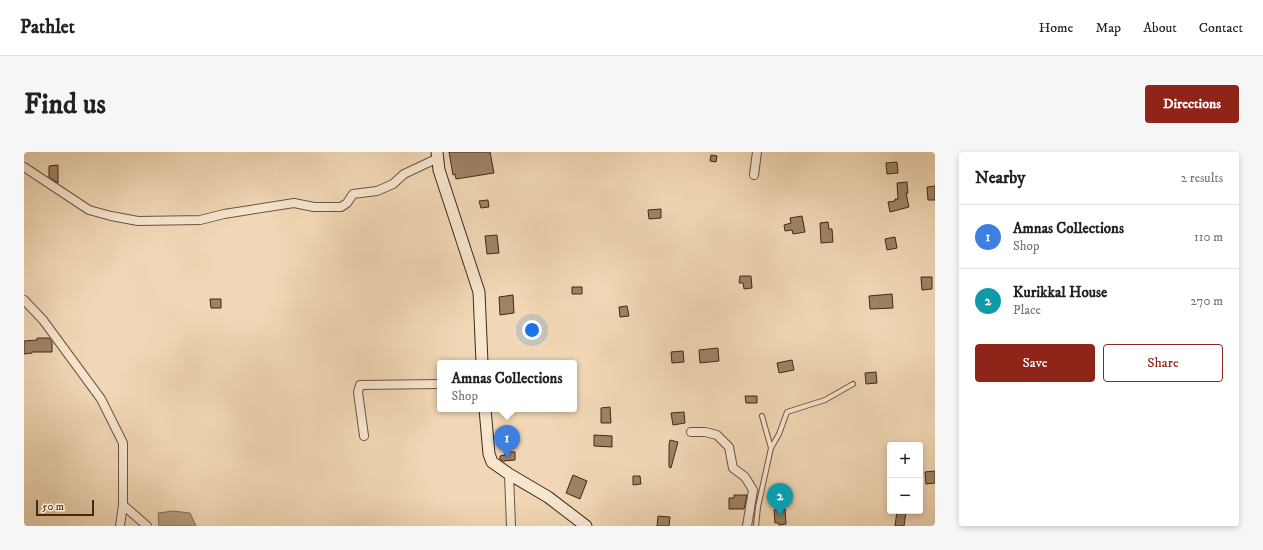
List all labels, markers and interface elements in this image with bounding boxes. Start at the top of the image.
text: Pathlet [20,16,75,39]
text: Home [1039,19,1073,37]
text: Map [1095,19,1121,37]
text: About [1143,19,1177,37]
text: Contact [1199,19,1243,37]
button: Directions [1145,85,1239,123]
text: Find us [24,87,106,122]
text: Nearby [975,167,1025,189]
text: 2 results [1181,170,1223,186]
text: Amnas Collections [1013,219,1124,238]
text: 1 [986,229,990,245]
text: 110 m [1194,229,1223,245]
text: Shop [1013,238,1039,254]
text: Kurikkal House [1013,283,1107,302]
text: 2 [985,293,991,309]
text: 270 m [1191,293,1223,309]
text: Place [1013,302,1041,318]
your location [522,320,542,340]
button: Save [975,344,1095,382]
button: Share [1103,344,1223,382]
popup [437,360,577,412]
text: Amnas Collections [452,369,562,388]
text: Shop [452,388,478,404]
pin: 1 [494,425,520,458]
map controls [887,442,923,514]
button: + [887,442,923,478]
button: − [887,478,923,514]
pin: 2 [767,483,793,516]
scale bar [36,498,94,517]
text: 50 m [42,500,64,514]

